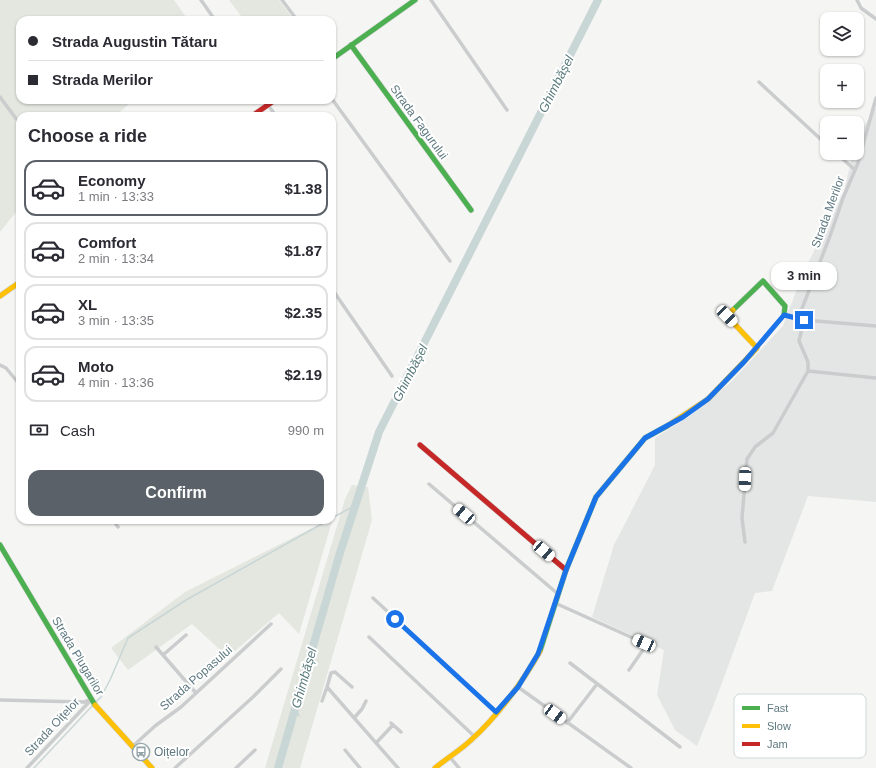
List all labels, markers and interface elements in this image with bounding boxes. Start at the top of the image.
map controls [820,12,864,160]
button: layers [820,12,864,56]
text: Strada Augustin Tătaru [52,33,217,50]
water label: Ghimbășel [535,52,577,115]
button: + [820,64,864,108]
text: Strada Merilor [52,71,153,88]
street label: Strada Fagurului [387,82,451,162]
button: − [820,116,864,160]
text: Choose a ride [28,126,147,146]
icon: car [30,170,66,206]
text: Economy [78,172,146,189]
street label: Strada Merilor [809,174,847,250]
text: $1.38 [284,180,322,197]
text: 1 min · 13:33 [78,189,154,204]
icon: car [30,232,66,268]
text: Comfort [78,234,136,251]
text: $1.87 [284,242,322,259]
text: 2 min · 13:34 [78,251,154,266]
callout: 3 min [771,262,837,290]
text: 3 min [787,268,821,283]
icon: car [30,294,66,330]
text: XL [78,296,97,313]
car [714,303,740,329]
text: $2.35 [284,304,322,321]
route end [795,311,813,329]
text: 3 min · 13:35 [78,313,154,328]
water label: Ghimbășel [389,341,431,404]
icon: car [30,356,66,392]
text: Moto [78,358,114,375]
text: $2.19 [284,366,322,383]
text: 4 min · 13:36 [78,375,154,390]
icon: cash [28,419,50,441]
text: Cash [60,422,95,439]
text: 990 m [288,423,324,438]
car [739,467,751,491]
button: Confirm [28,470,324,516]
car [451,502,477,526]
car [531,539,557,563]
route start [386,610,404,628]
street label: Strada Plugarilor [49,614,107,698]
car [631,633,657,653]
street label: Strada Popasului [157,643,235,713]
water label: Ghimbășel [288,645,320,710]
legend [734,694,866,758]
street label: Strada Oițelor [22,695,82,759]
car [542,702,568,726]
text: Fast [767,702,788,714]
text: Slow [767,720,791,732]
text: Jam [767,738,788,750]
bus stop icon: Oițelor [131,742,151,762]
place label: Oițelor [154,745,189,759]

